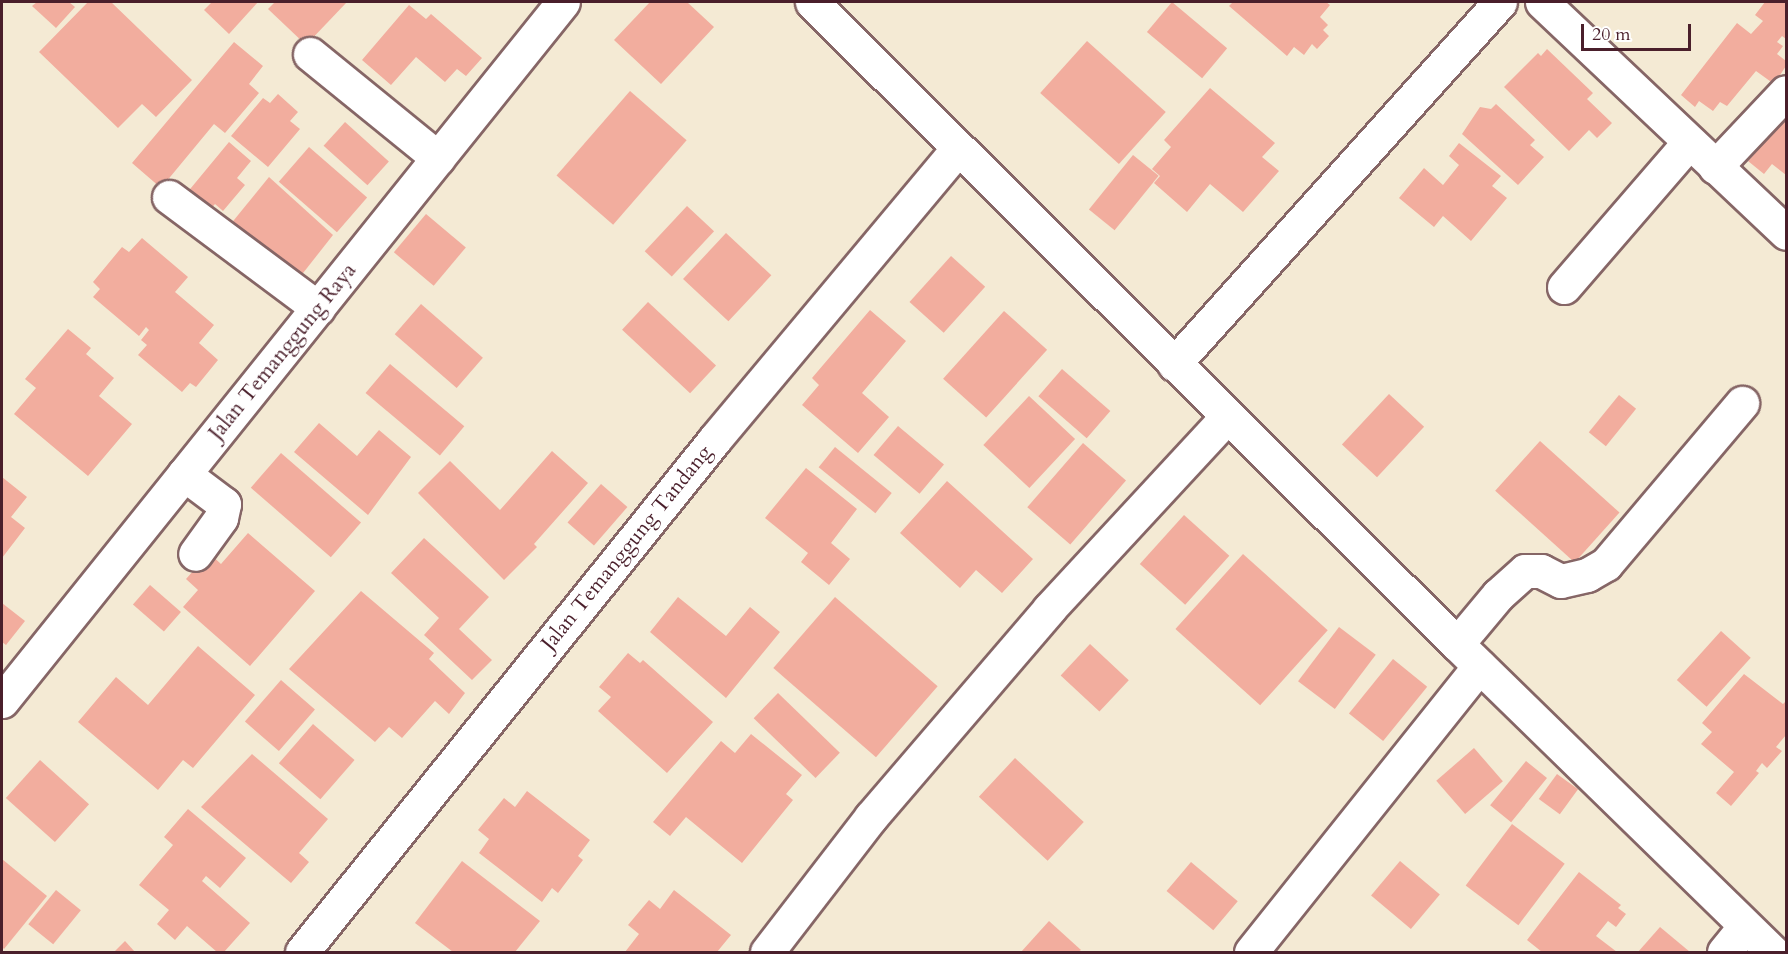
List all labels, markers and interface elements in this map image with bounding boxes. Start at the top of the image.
scale bar [1584,12,1694,50]
text: 20 m [1592,22,1631,47]
street label: Jalan Temanggung Raya [204,259,362,445]
street label: Jalan Temanggung Tandang [536,440,718,656]

